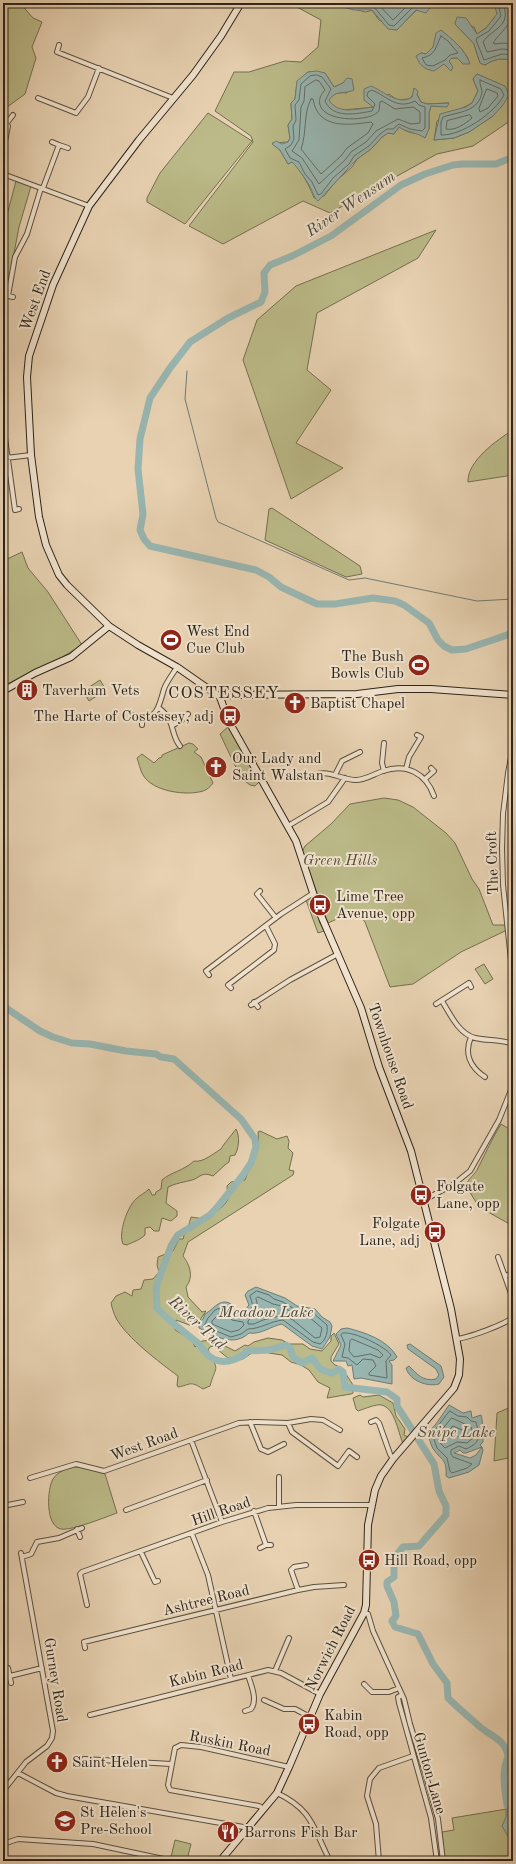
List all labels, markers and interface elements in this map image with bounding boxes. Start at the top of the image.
water label: River Wensum [303,169,399,241]
street label: West End [18,268,54,333]
place label: West End Cue Club [186,625,250,657]
sports icon: West End Cue Club [158,627,184,653]
place label: The Bush Bowls Club [330,650,404,682]
sports icon: The Bush Bowls Club [406,652,432,678]
building icon: Taverham Vets [14,677,40,703]
place label: Taverham Vets [42,684,140,699]
district label: COSTESSEY [168,685,280,702]
church icon: Baptist Chapel [282,690,308,716]
place label: Baptist Chapel [310,697,405,712]
bus stop icon: The Harte of Costessey, adj [217,703,243,729]
place label: The Harte of Costessey, adj [33,710,214,725]
place label: Our Lady and Saint Walstan [232,752,324,784]
church icon: Our Lady and Saint Walstan [203,754,229,780]
street label: The Croft [485,831,502,895]
park label: Green Hills [303,854,377,869]
place label: Lime Tree Avenue, opp [336,890,415,922]
bus stop icon: Lime Tree Avenue, opp [307,892,333,918]
street label: Townhouse Road [364,1001,415,1112]
place label: Folgate Lane, opp [436,1180,500,1212]
bus stop icon: Folgate Lane, opp [408,1182,434,1208]
place label: Folgate Lane, adj [359,1217,420,1249]
bus stop icon: Folgate Lane, adj [422,1219,448,1245]
water label: River Tud [164,1293,228,1354]
water label: Meadow Lake [217,1305,314,1321]
water label: Snipe Lake [417,1425,495,1441]
street label: West Road [109,1426,181,1465]
street label: Hill Road [190,1495,253,1530]
bus stop icon: Hill Road, opp [356,1547,382,1573]
place label: Hill Road, opp [384,1554,477,1569]
street label: Ashtree Road [161,1583,251,1619]
street label: Norwich Road [304,1604,359,1694]
street label: Gurney Road [40,1637,69,1724]
street label: Kabin Road [168,1658,245,1691]
place label: Kabin Road, opp [324,1709,389,1741]
bus stop icon: Kabin Road, opp [296,1711,322,1737]
street label: Ruskin Road [188,1729,272,1760]
street label: Gunton Lane [410,1731,447,1816]
church icon: Saint Helen [44,1749,70,1775]
place label: Saint Helen [72,1756,148,1771]
place label: St Helen's Pre-School [80,1806,152,1838]
school or university icon: St Helen's Pre-School [52,1808,78,1834]
restaurant icon: Barrons Fish Bar [215,1819,241,1845]
place label: Barrons Fish Bar [244,1826,357,1841]

